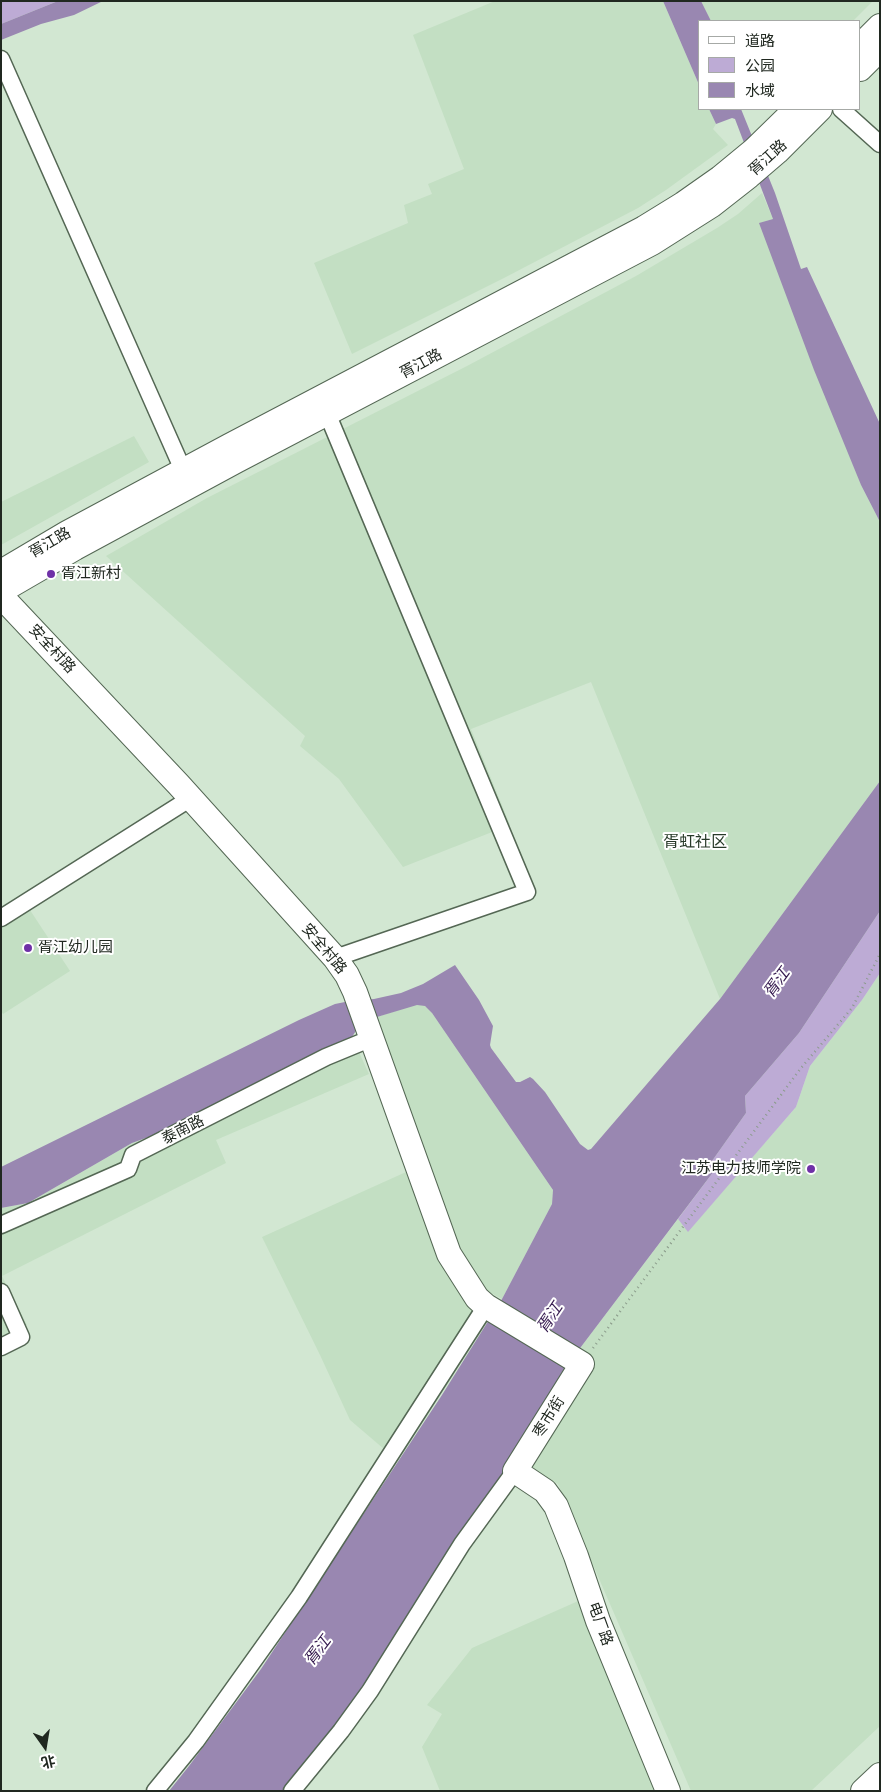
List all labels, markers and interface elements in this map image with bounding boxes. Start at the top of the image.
legend [698,20,861,110]
text: 道路 [745,32,775,50]
text: 公园 [745,57,775,75]
text: 水域 [745,82,775,100]
street label: 胥江路 [745,136,791,180]
street label: 胥江路 [397,345,445,383]
street label: 胥江路 [26,524,74,562]
place label: 胥江新村 [61,565,121,583]
marker: 胥江新村 [45,568,57,580]
street label: 安全村路 [25,621,79,677]
district label: 胥虹社区 [663,832,727,852]
street label: 安全村路 [298,920,350,978]
place label: 胥江幼儿园 [38,939,113,957]
marker: 胥江幼儿园 [22,942,34,954]
water label: 胥江 [760,964,794,1002]
street label: 泰南路 [159,1112,207,1148]
place label: 江苏电力技师学院 [681,1160,801,1178]
marker: 江苏电力技师学院 [805,1163,817,1175]
water label: 胥江 [533,1299,567,1337]
street label: 枣市街 [529,1393,569,1441]
street label: 电厂路 [584,1600,616,1648]
water label: 胥江 [301,1632,335,1670]
north arrow [20,1722,70,1772]
text: 北 [40,1752,57,1771]

